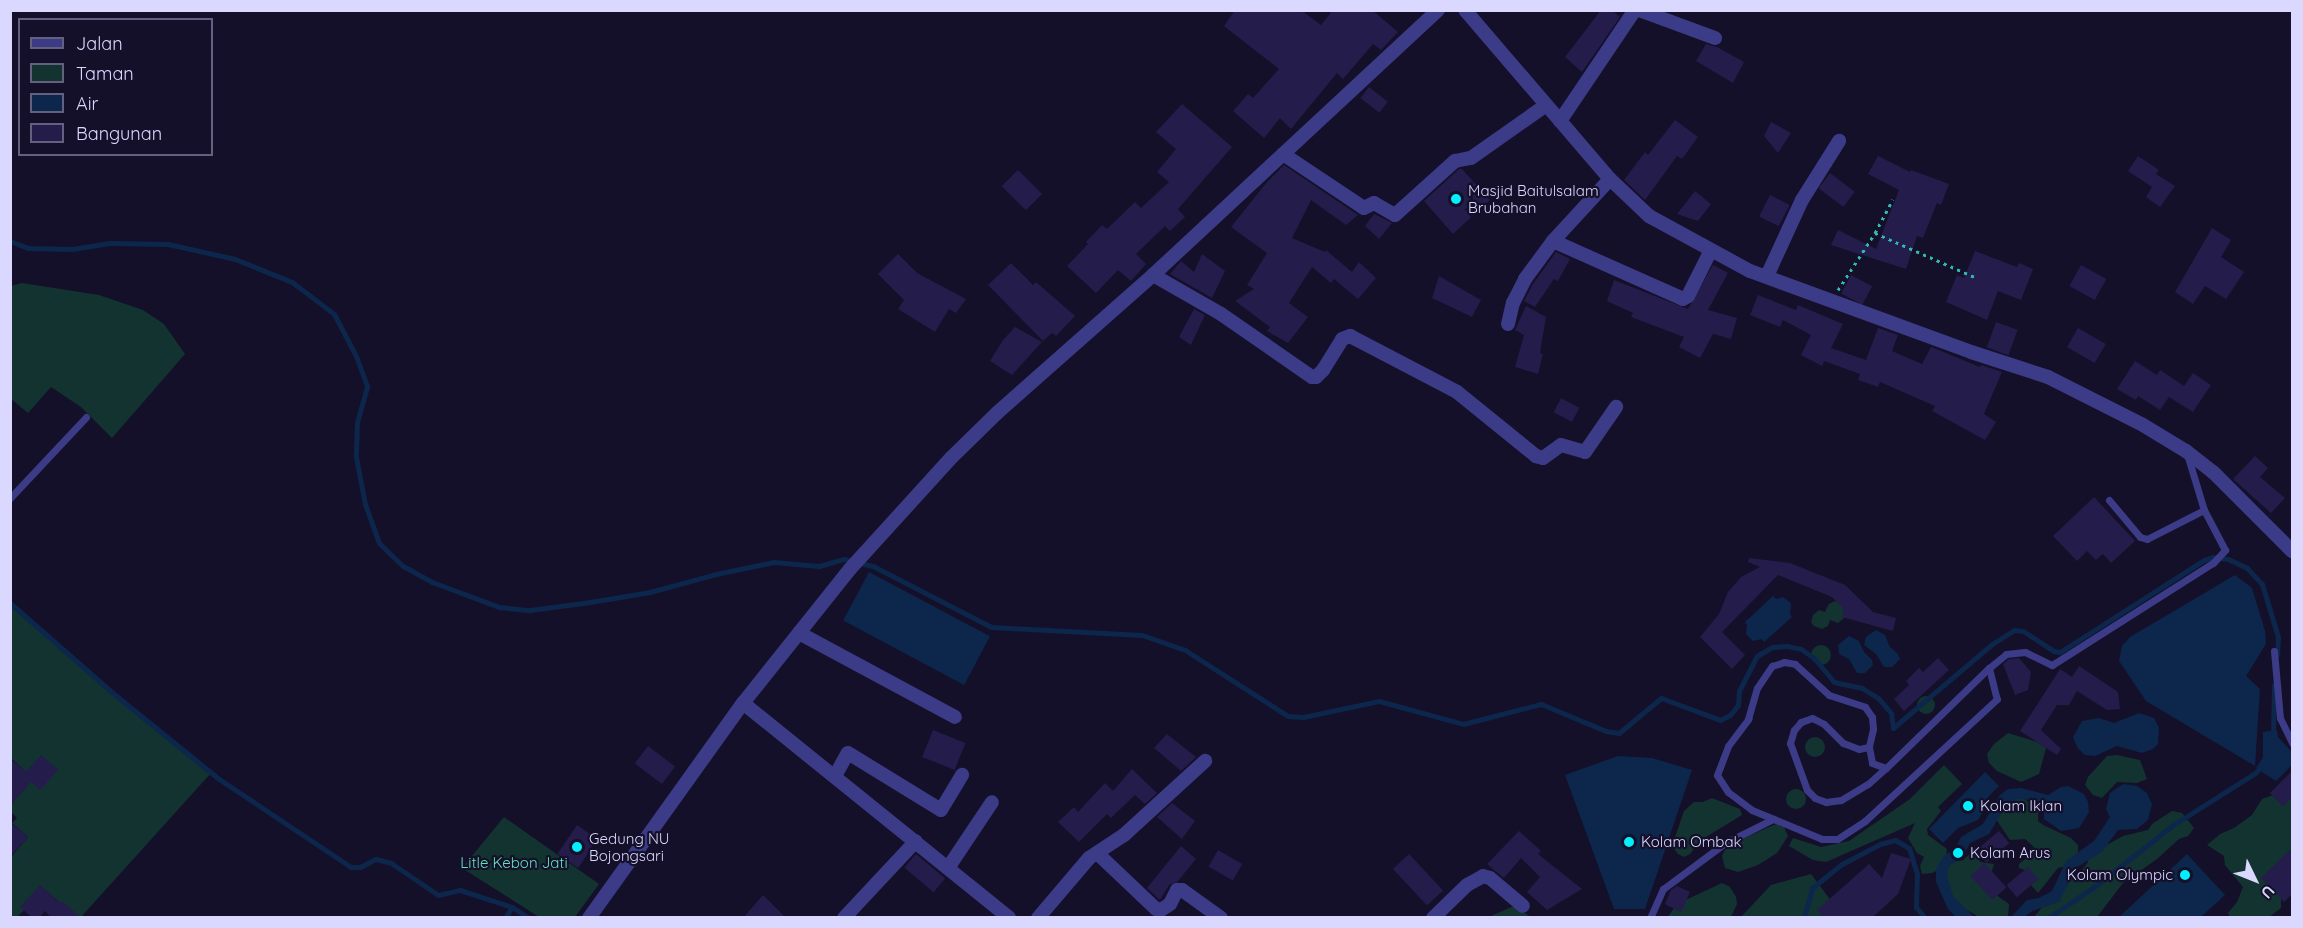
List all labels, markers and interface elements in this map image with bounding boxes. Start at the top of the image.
legend [18,18,213,156]
text: Jalan [76,32,123,55]
text: Taman [76,62,134,85]
text: Air [76,92,98,115]
text: Bangunan [76,122,162,145]
place label: Masjid Baitulsalam Brubahan [1468,181,1599,216]
marker: Masjid Baitulsalam Brubahan [1449,192,1463,206]
place label: Kolam Iklan [1980,797,2062,815]
marker: Kolam Iklan [1961,799,1975,813]
place label: Gedung NU Bojongsari [589,829,670,864]
place label: Kolam Ombak [1641,833,1742,851]
marker: Kolam Ombak [1622,835,1636,849]
marker: Gedung NU Bojongsari [570,840,584,854]
place label: Kolam Arus [1970,844,2050,862]
marker: Kolam Arus [1951,846,1965,860]
north arrow [2225,850,2285,910]
park label: Litle Kebon Jati [460,854,568,872]
place label: Kolam Olympic [2067,866,2173,884]
marker: Kolam Olympic [2178,868,2192,882]
text: U [2257,881,2279,903]

